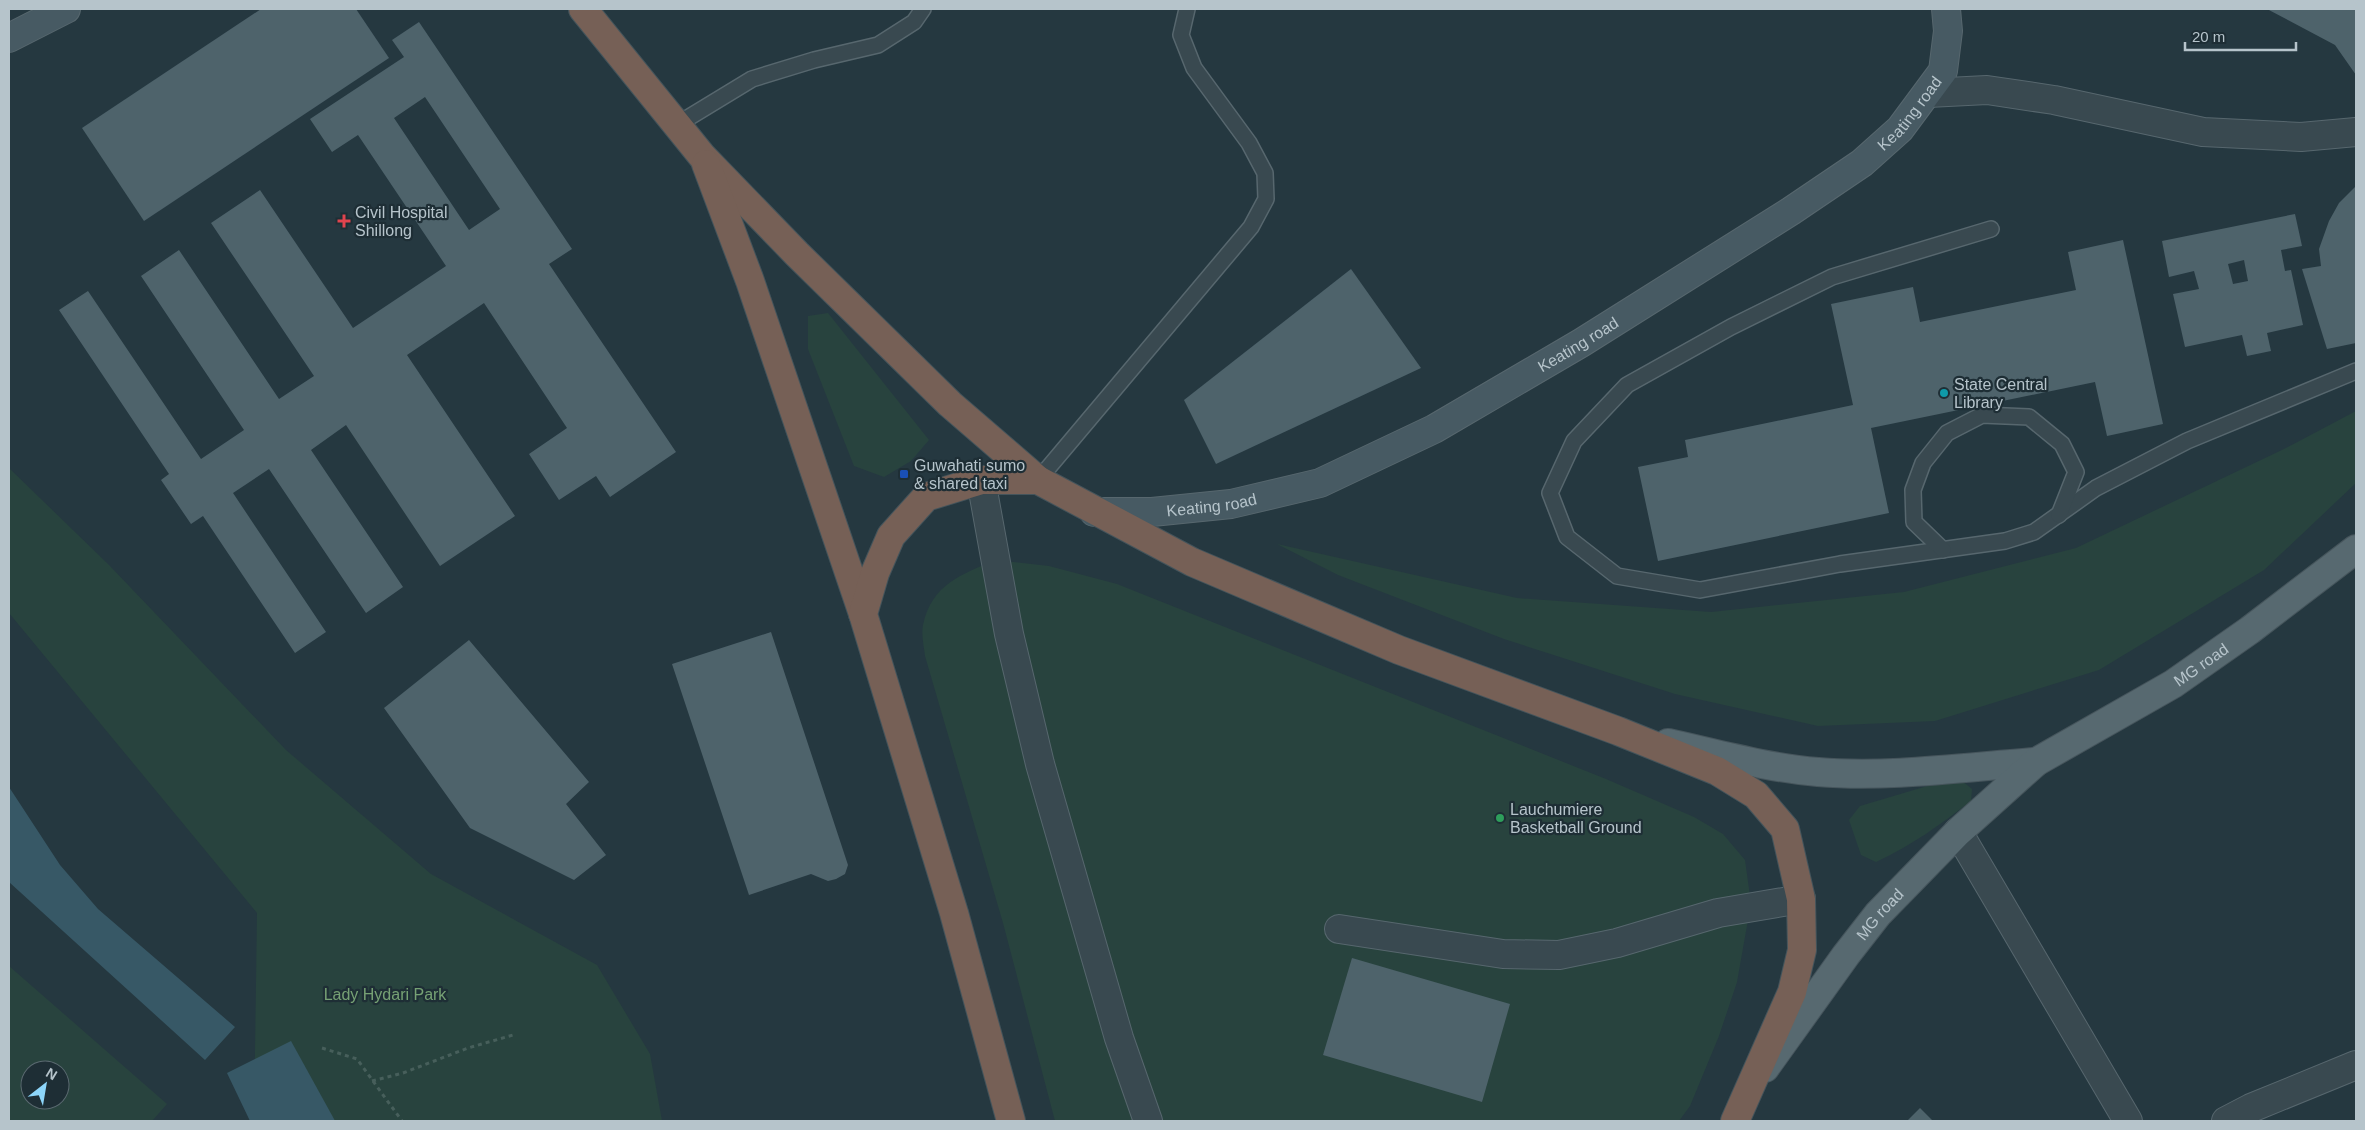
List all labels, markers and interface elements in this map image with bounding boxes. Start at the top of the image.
scale bar [2185,20,2296,52]
text: 20 m [2192,28,2225,45]
street label: Keating road [1874,73,1945,154]
place label: Civil Hospital Shillong [355,204,447,239]
marker: Civil Hospital Shillong [337,214,351,228]
street label: Keating road [1535,314,1621,375]
place label: State Central Library [1954,376,2047,411]
marker: State Central Library [1938,387,1950,399]
place label: Guwahati sumo & shared taxi [914,457,1025,492]
marker: Guwahati sumo & shared taxi [898,468,910,480]
street label: Keating road [1166,490,1258,519]
street label: MG road [2171,640,2231,690]
place label: Lauchumiere Basketball Ground [1510,801,1642,836]
marker: Lauchumiere Basketball Ground [1494,812,1506,824]
street label: MG road [1853,885,1907,943]
park label: Lady Hydari Park [324,986,447,1003]
north arrow [20,1060,70,1110]
text: N [43,1064,60,1083]

